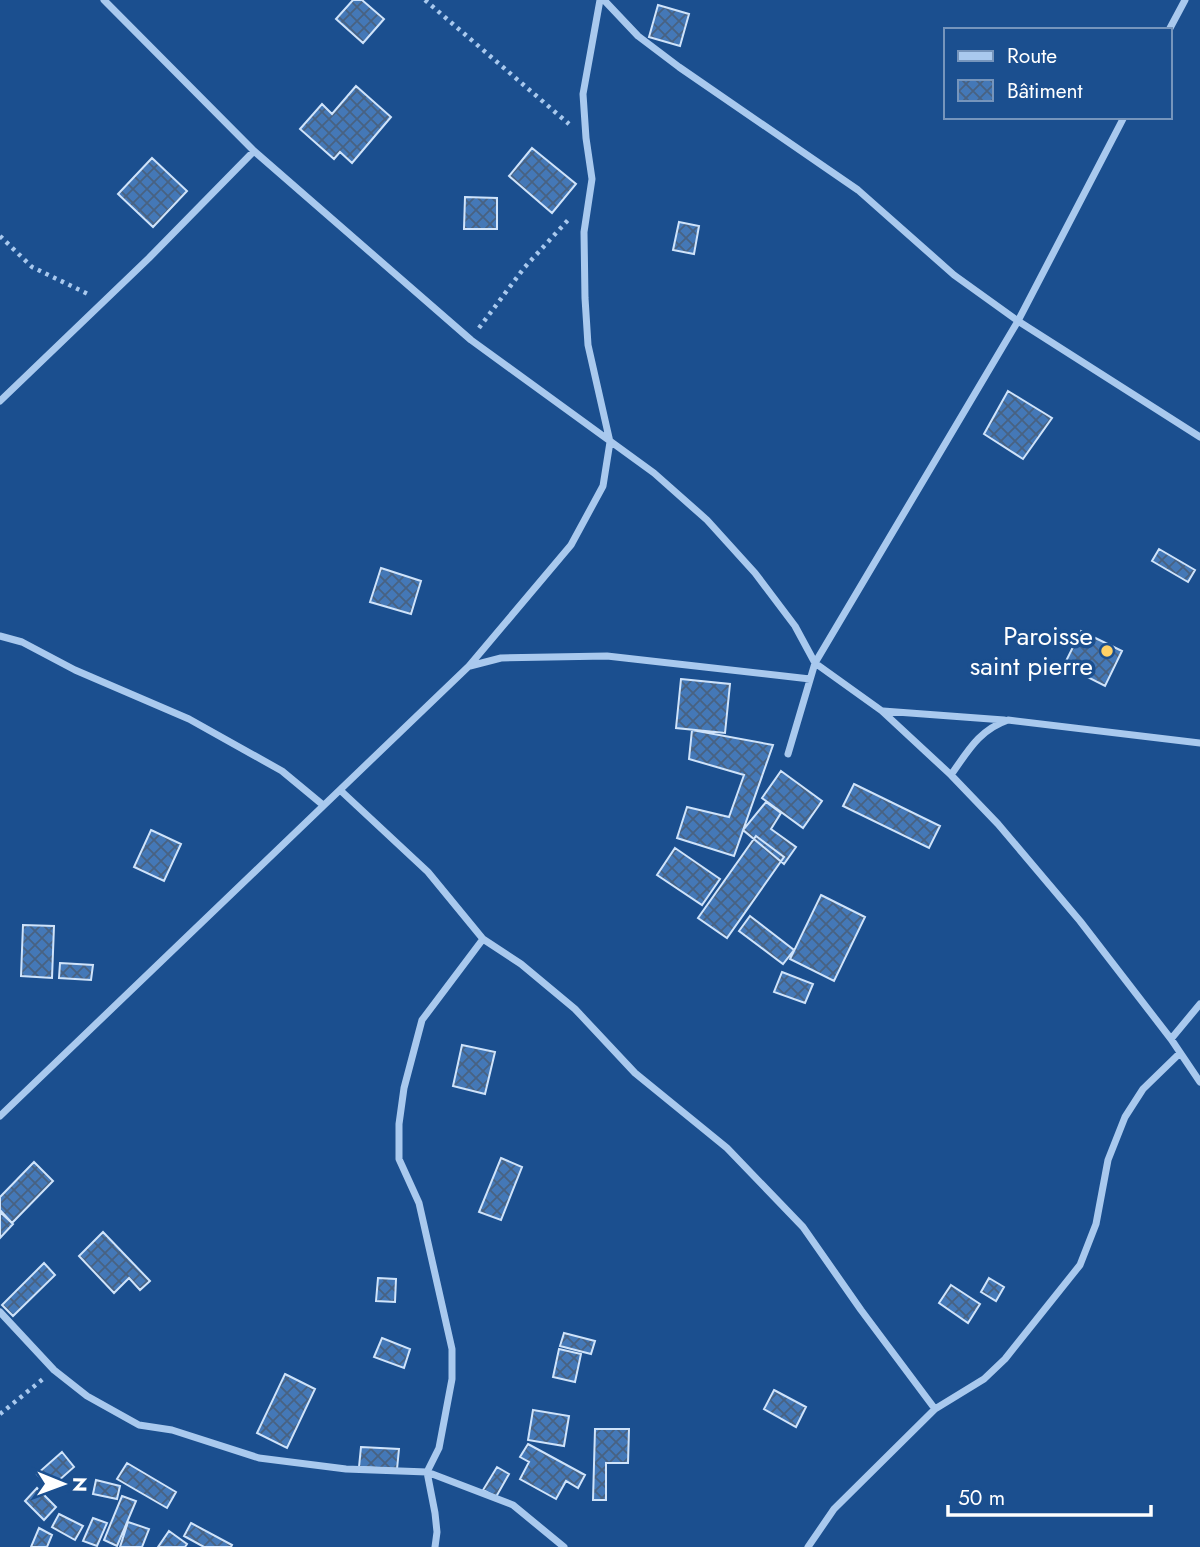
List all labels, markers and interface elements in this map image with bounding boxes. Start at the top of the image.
legend [944,28,1172,119]
text: Route [1007,41,1057,71]
text: Bâtiment [1007,76,1083,106]
place label: Paroisse saint pierre [970,617,1093,685]
marker: Paroisse saint pierre [1099,643,1115,659]
north arrow [28,1449,98,1519]
scale bar [948,1474,1151,1518]
text: N [66,1477,93,1492]
text: 50 m [958,1483,1005,1513]

